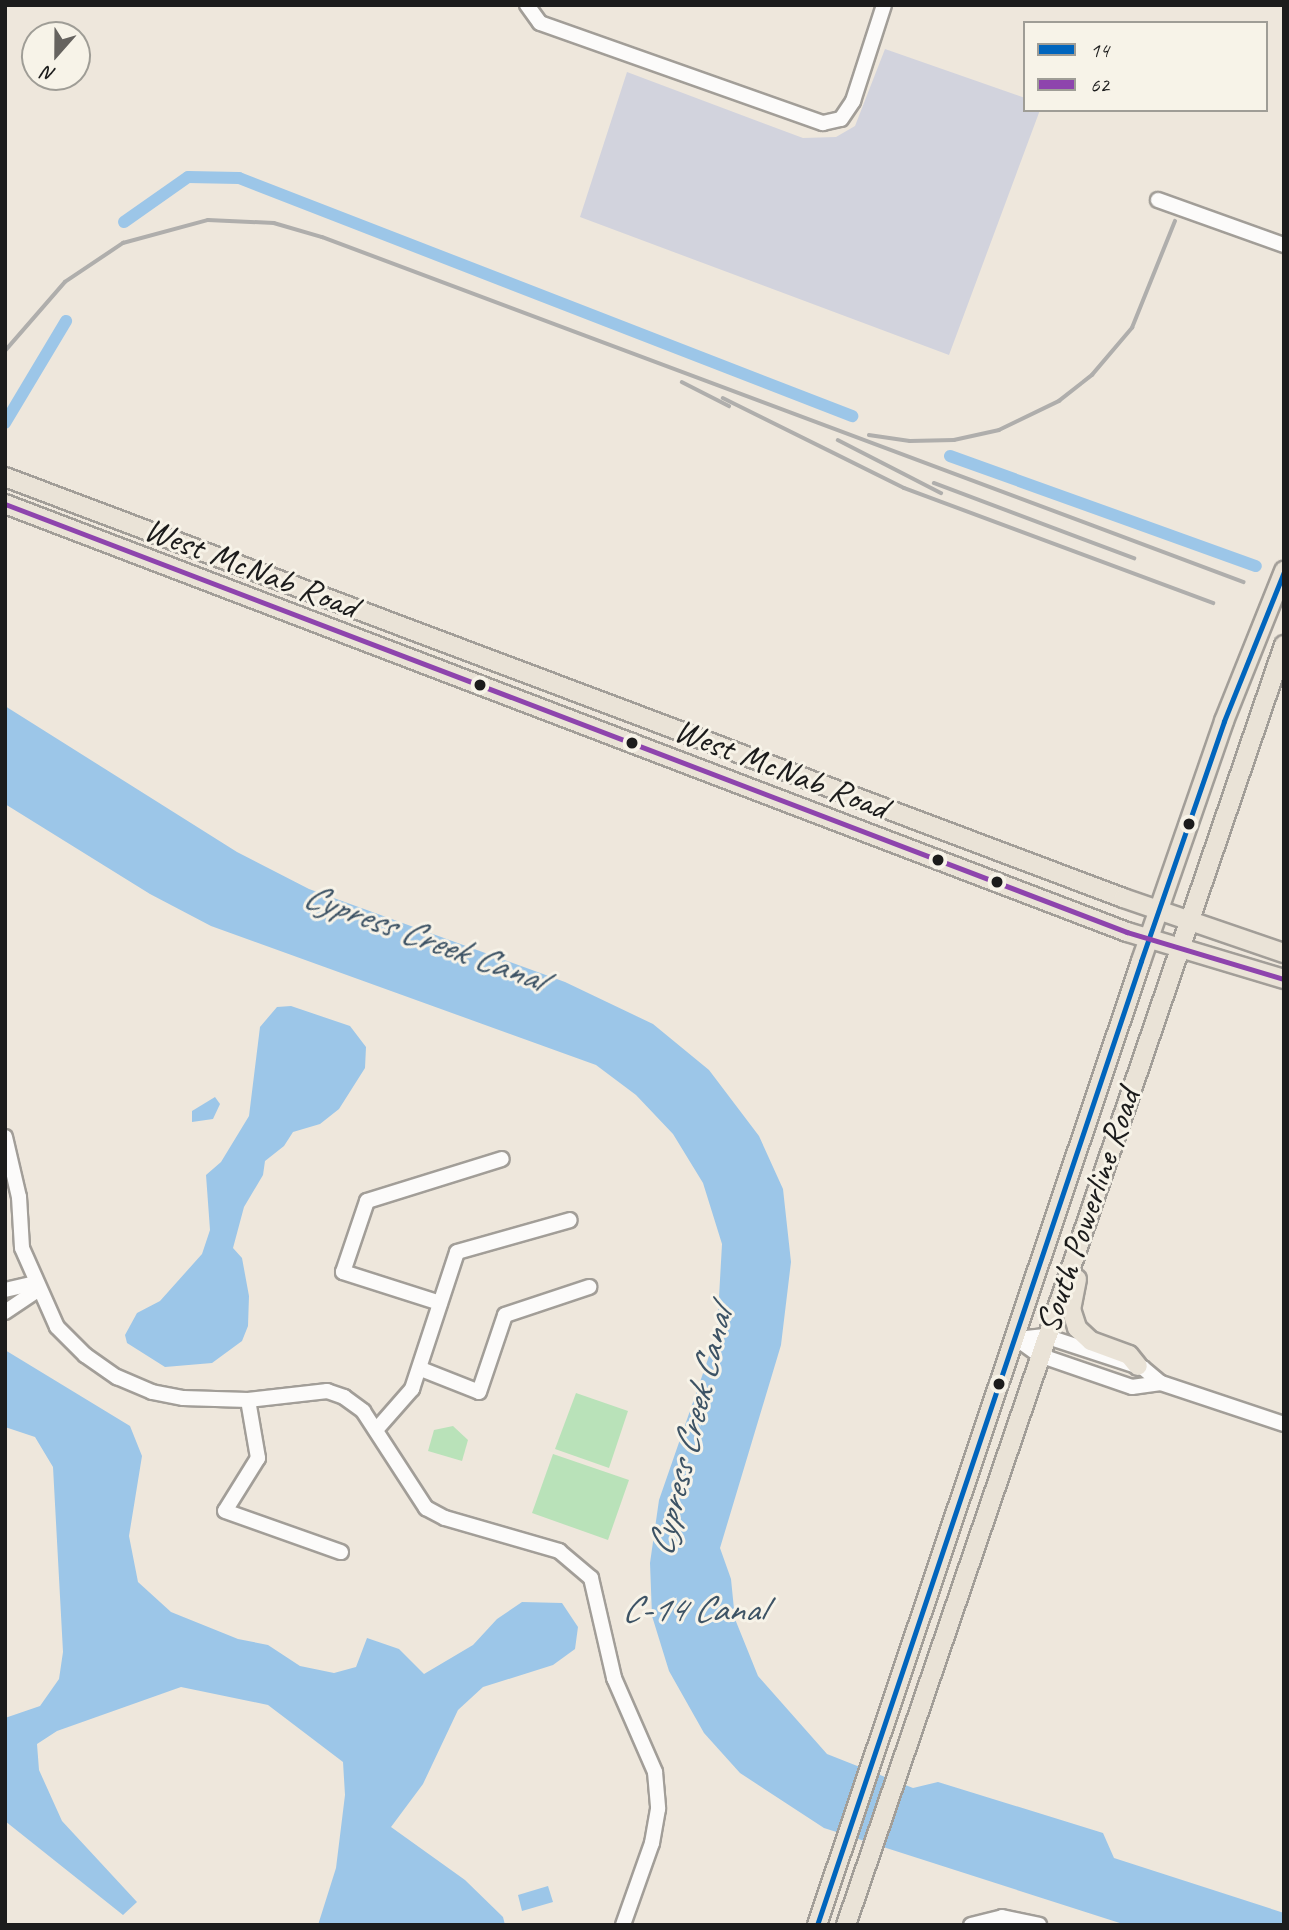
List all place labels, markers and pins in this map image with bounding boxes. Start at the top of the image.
unlabelled marker [473,678,487,692]
unlabelled marker [625,736,639,750]
unlabelled marker [1182,817,1196,831]
unlabelled marker [931,853,945,867]
unlabelled marker [990,875,1004,889]
unlabelled marker [992,1377,1006,1391]

